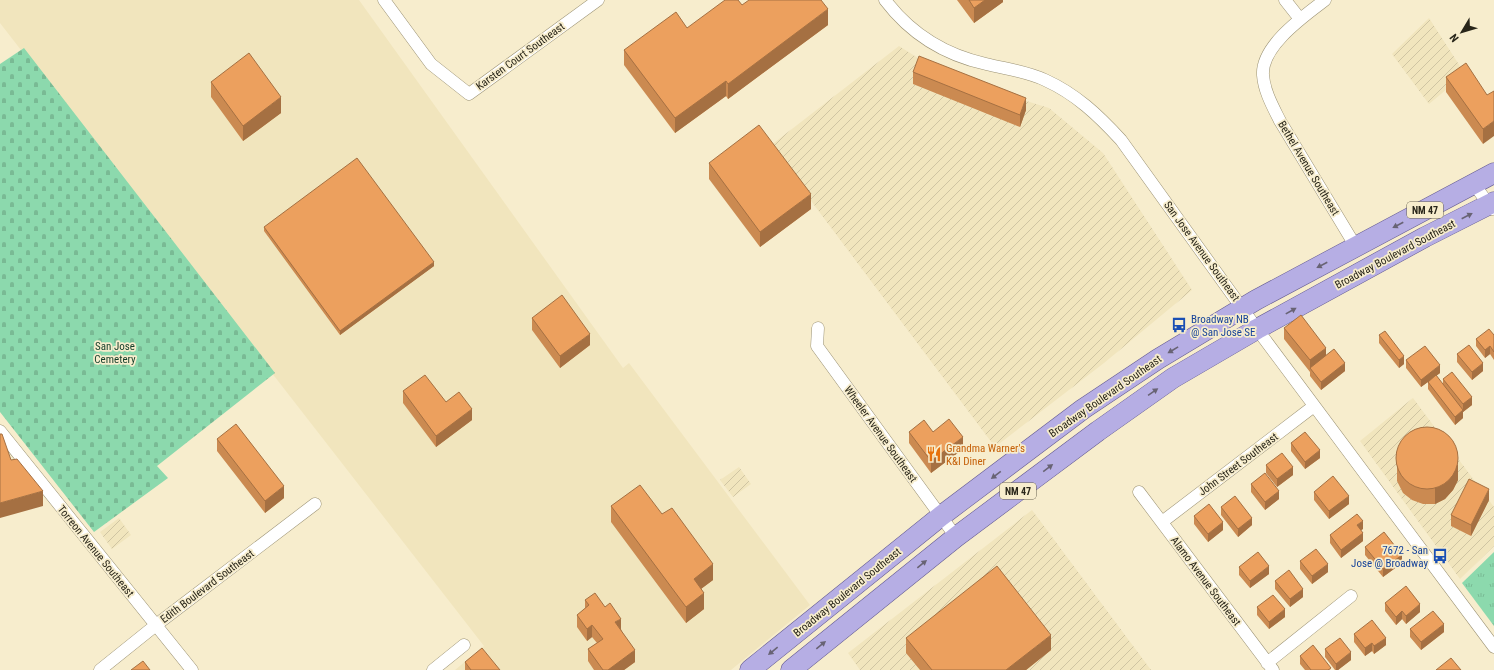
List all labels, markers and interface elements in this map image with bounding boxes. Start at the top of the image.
north arrow [1442,12,1482,52]
street label: Karsten Court Southeast [474,20,567,93]
text: N [1447,31,1462,45]
street label: Bethel Avenue Southeast [1275,119,1342,218]
street label: San Jose Avenue Southeast [1161,199,1242,304]
road number: NM 47 [1407,202,1443,218]
one-way arrow [1461,213,1472,219]
street label: Broadway Boulevard Southeast [1333,217,1458,292]
one-way arrow [1392,221,1404,228]
one-way arrow [1316,262,1328,268]
one-way arrow [1286,307,1297,314]
place label: Broadway NB @ San Jose SE [1191,313,1256,339]
bus stop icon: Broadway NB @ San Jose SE [1170,316,1188,334]
park label: San Jose Cemetery [94,340,136,366]
one-way arrow [1167,346,1179,353]
street label: Broadway Boulevard Southeast [1047,353,1164,440]
street label: Wheeler Avenue Southeast [841,384,920,485]
one-way arrow [1148,388,1159,396]
street label: John Street Southeast [1196,430,1281,499]
place label: Grandma Warner's K&I Diner [946,442,1025,468]
restaurant icon: Grandma Warner's K&I Diner [925,445,943,463]
one-way arrow [1043,464,1053,472]
one-way arrow [991,471,1001,479]
road number: NM 47 [1000,483,1036,499]
street label: Torreon Avenue Southeast [55,503,136,600]
street label: Alamo Avenue Southeast [1168,534,1243,629]
place label: 7672 - San Jose @ Broadway [1351,544,1428,570]
street label: Broadway Boulevard Southeast [791,545,904,640]
street label: Edith Boulevard Southeast [158,547,257,626]
bus stop icon: 7672 - San Jose @ Broadway [1431,547,1449,565]
one-way arrow [917,559,928,568]
one-way arrow [816,641,827,650]
one-way arrow [767,647,778,656]

